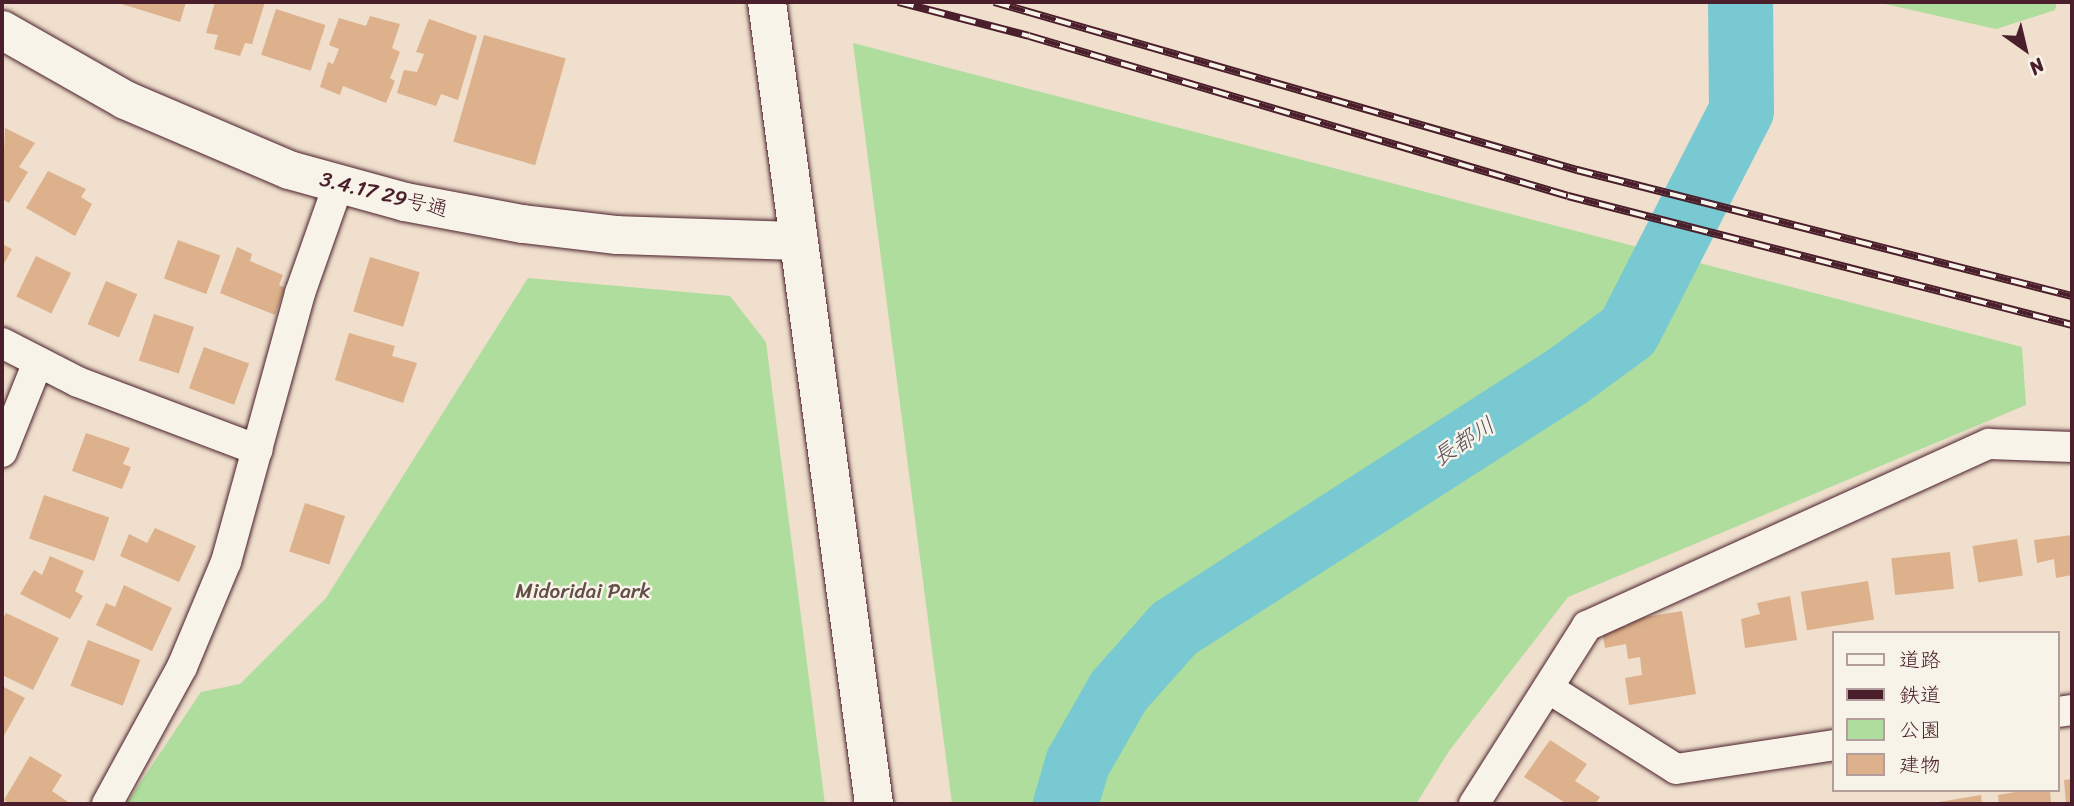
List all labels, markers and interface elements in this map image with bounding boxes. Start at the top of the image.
north arrow [1990,14,2060,84]
text: N [2022,49,2052,84]
street label: 3.4.17 29号通 [317,166,451,222]
water label: 長都川 [1428,412,1500,472]
park label: Midoridai Park [516,578,650,604]
legend [1832,631,2060,792]
text: 道路 [1899,641,1941,679]
text: 鉄道 [1899,676,1941,714]
text: 公園 [1899,711,1941,749]
text: 建物 [1899,746,1941,784]

